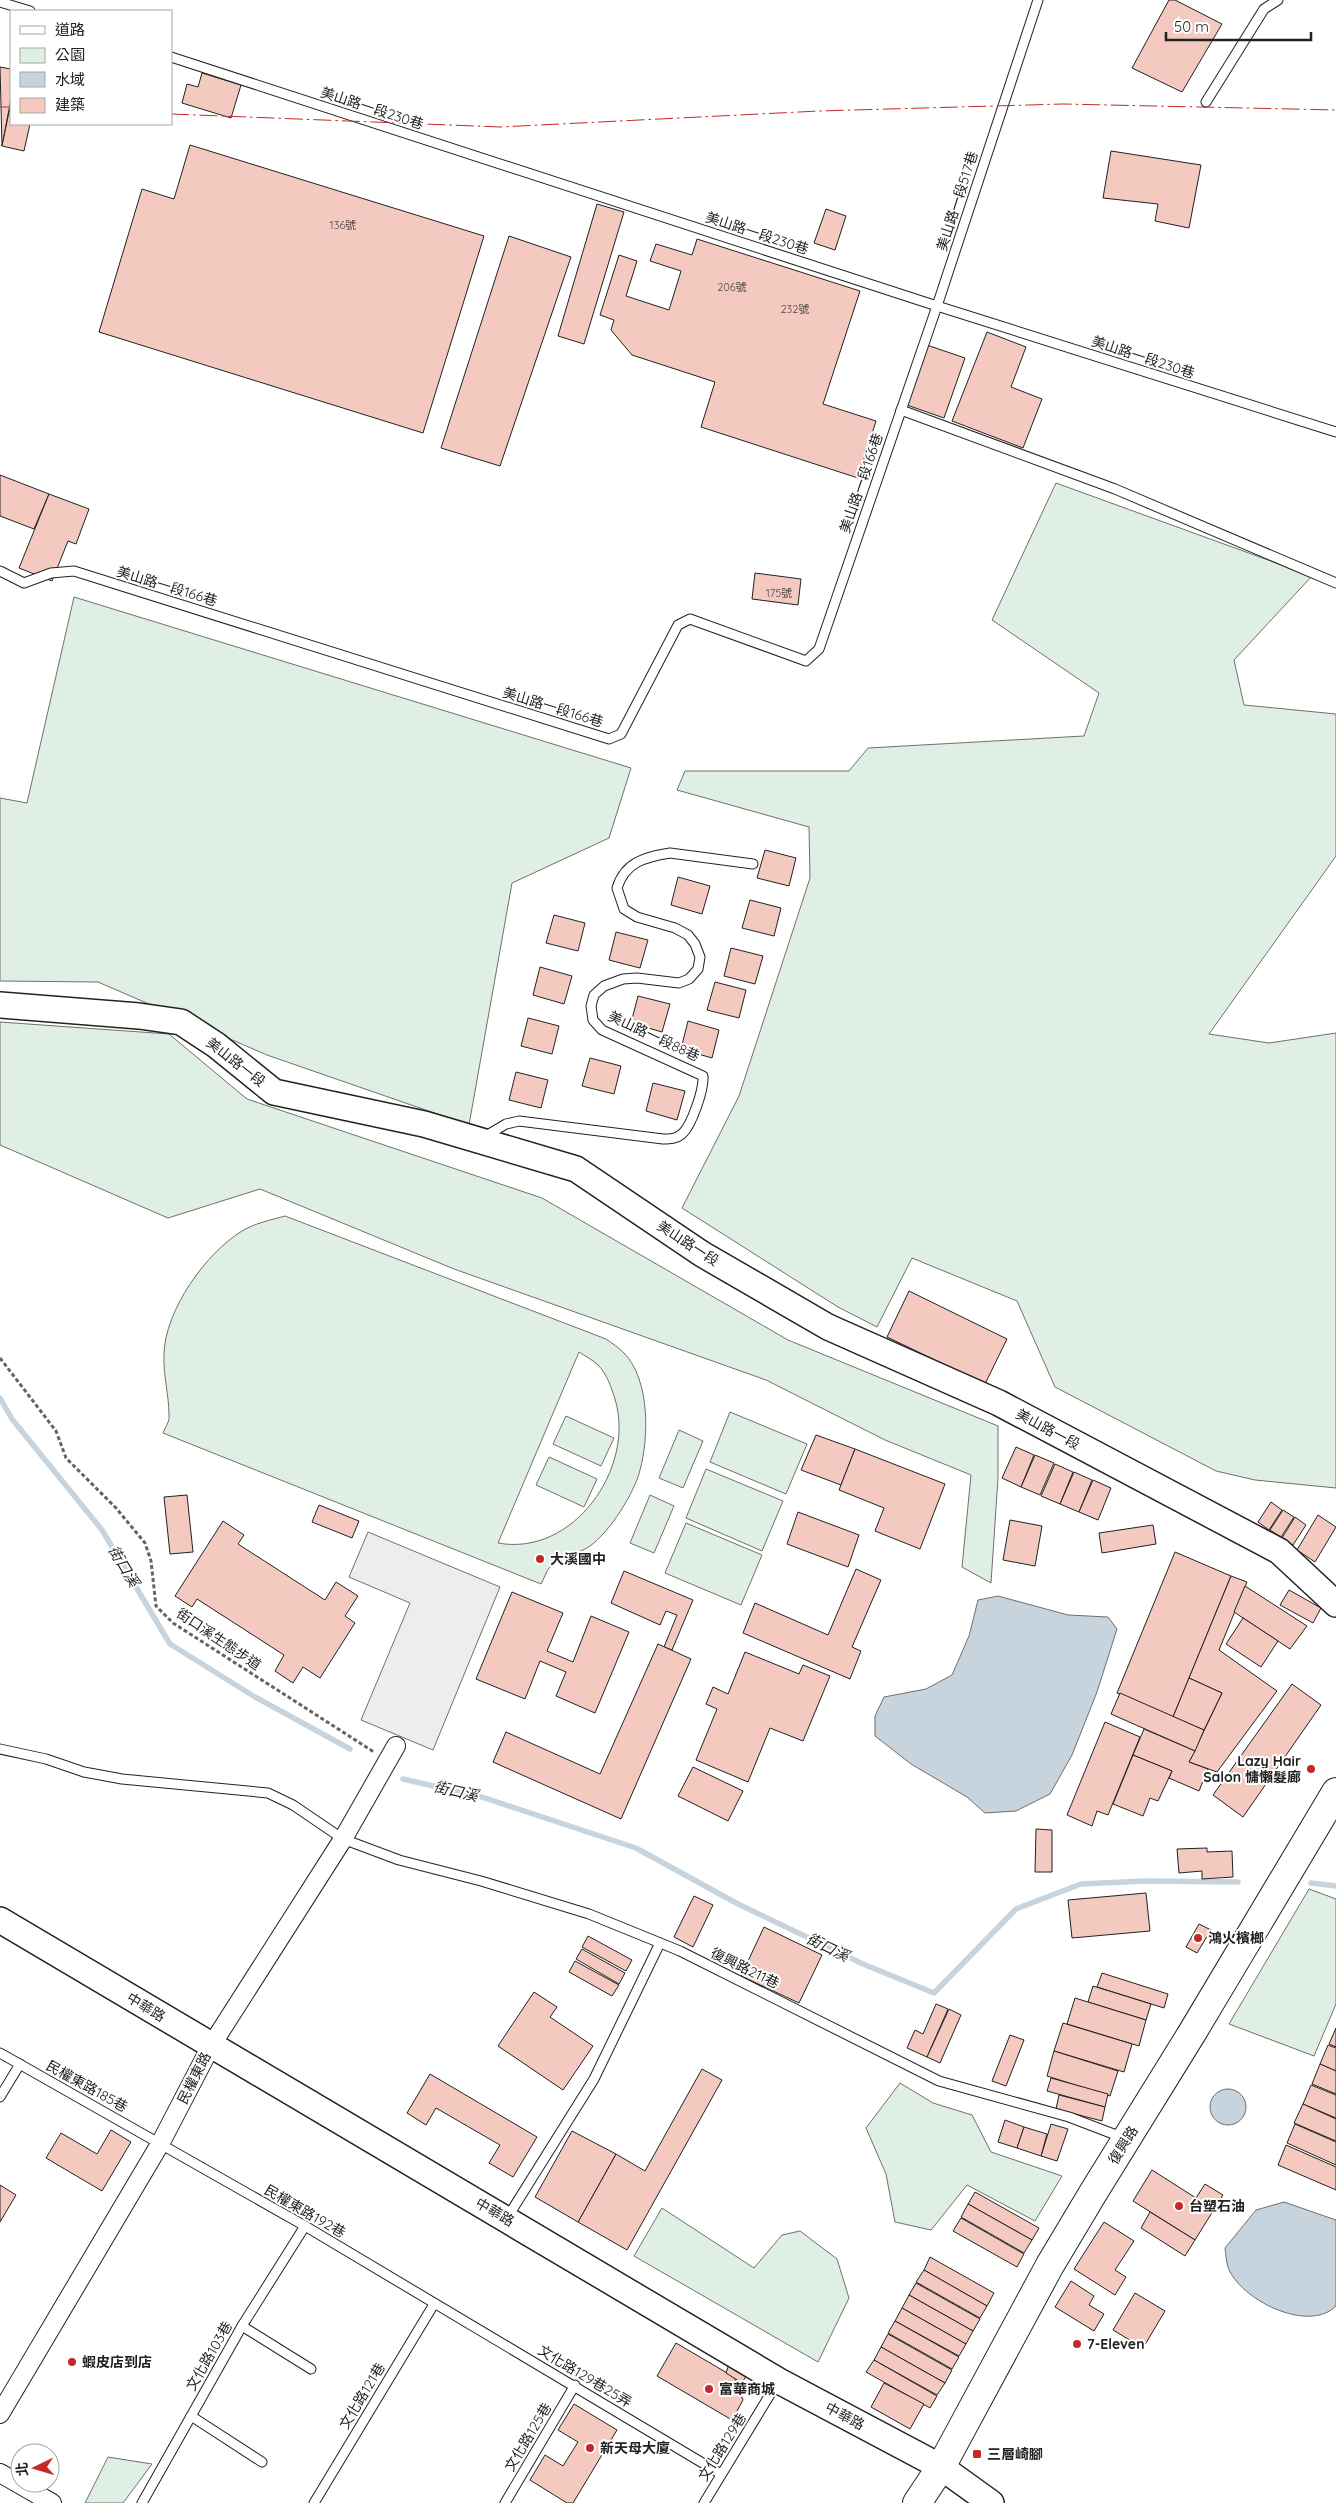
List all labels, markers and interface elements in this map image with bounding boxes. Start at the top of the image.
legend [10,10,172,125]
scale bar [1166,10,1311,42]
text: 50 m [1174,17,1209,36]
text: 道路 [55,20,85,39]
text: 公園 [55,45,85,64]
text: 水域 [55,70,85,89]
street label: 美山路一段230巷 [318,83,426,133]
text: 建築 [55,95,85,114]
street label: 美山路一段517巷 [932,149,982,253]
street label: 美山路一段230巷 [703,208,811,258]
house number: 136號 [330,218,356,232]
house number: 206號 [717,280,747,294]
house number: 232號 [781,302,809,316]
street label: 美山路一段230巷 [1089,332,1197,382]
street label: 美山路一段166巷 [836,431,886,535]
street label: 美山路一段166巷 [115,562,219,610]
house number: 175號 [766,586,792,600]
street label: 美山路一段166巷 [501,683,605,731]
street label: 美山路一段88巷 [605,1007,703,1065]
street label: 美山路一段 [203,1033,269,1091]
street label: 美山路一段 [654,1216,722,1270]
street label: 美山路一段 [1013,1405,1083,1453]
water label: 街口溪 [104,1542,145,1592]
place label: 大溪國中 [550,1550,606,1568]
marker: 大溪國中 [534,1553,546,1565]
street label: 街口溪生態步道 [173,1604,265,1674]
place label: Lazy Hair Salon 慵懶髮廊 [1203,1752,1301,1786]
marker: Lazy Hair Salon 慵懶髮廊 [1305,1763,1317,1775]
water label: 街口溪 [432,1777,482,1806]
water label: 街口溪 [804,1929,854,1966]
place label: 鴻火檳榔 [1208,1929,1264,1947]
marker: 鴻火檳榔 [1192,1932,1204,1944]
street label: 復興路211巷 [708,1944,782,1992]
street label: 中華路 [123,1988,169,2026]
street label: 民權東路 [173,2049,215,2107]
street label: 民權東路185巷 [43,2056,131,2116]
street label: 復興路 [1104,2122,1142,2168]
street label: 民權東路192巷 [261,2181,349,2241]
street label: 中華路 [472,2194,518,2230]
place label: 台塑石油 [1189,2197,1245,2215]
marker: 台塑石油 [1173,2200,1185,2212]
street label: 文化路103巷 [182,2318,236,2394]
place label: 7-Eleven [1087,2335,1144,2353]
marker: 7-Eleven [1071,2338,1083,2350]
street label: 文化路129巷25弄 [535,2341,635,2411]
place label: 蝦皮店到店 [82,2353,152,2371]
marker: 蝦皮店到店 [66,2356,78,2368]
street label: 文化路121巷 [335,2360,389,2432]
place label: 富華商城 [719,2380,775,2398]
marker: 富華商城 [703,2383,715,2395]
street label: 中華路 [822,2398,868,2434]
street label: 文化路125巷 [501,2400,555,2474]
street label: 文化路129巷 [694,2410,750,2484]
place label: 新天母大廈 [600,2439,670,2457]
marker: 新天母大廈 [584,2442,596,2454]
north arrow [10,2443,60,2493]
place label: 三層崎腳 [987,2445,1043,2463]
marker: 三層崎腳 [971,2448,983,2460]
text: 北 [12,2461,32,2477]

